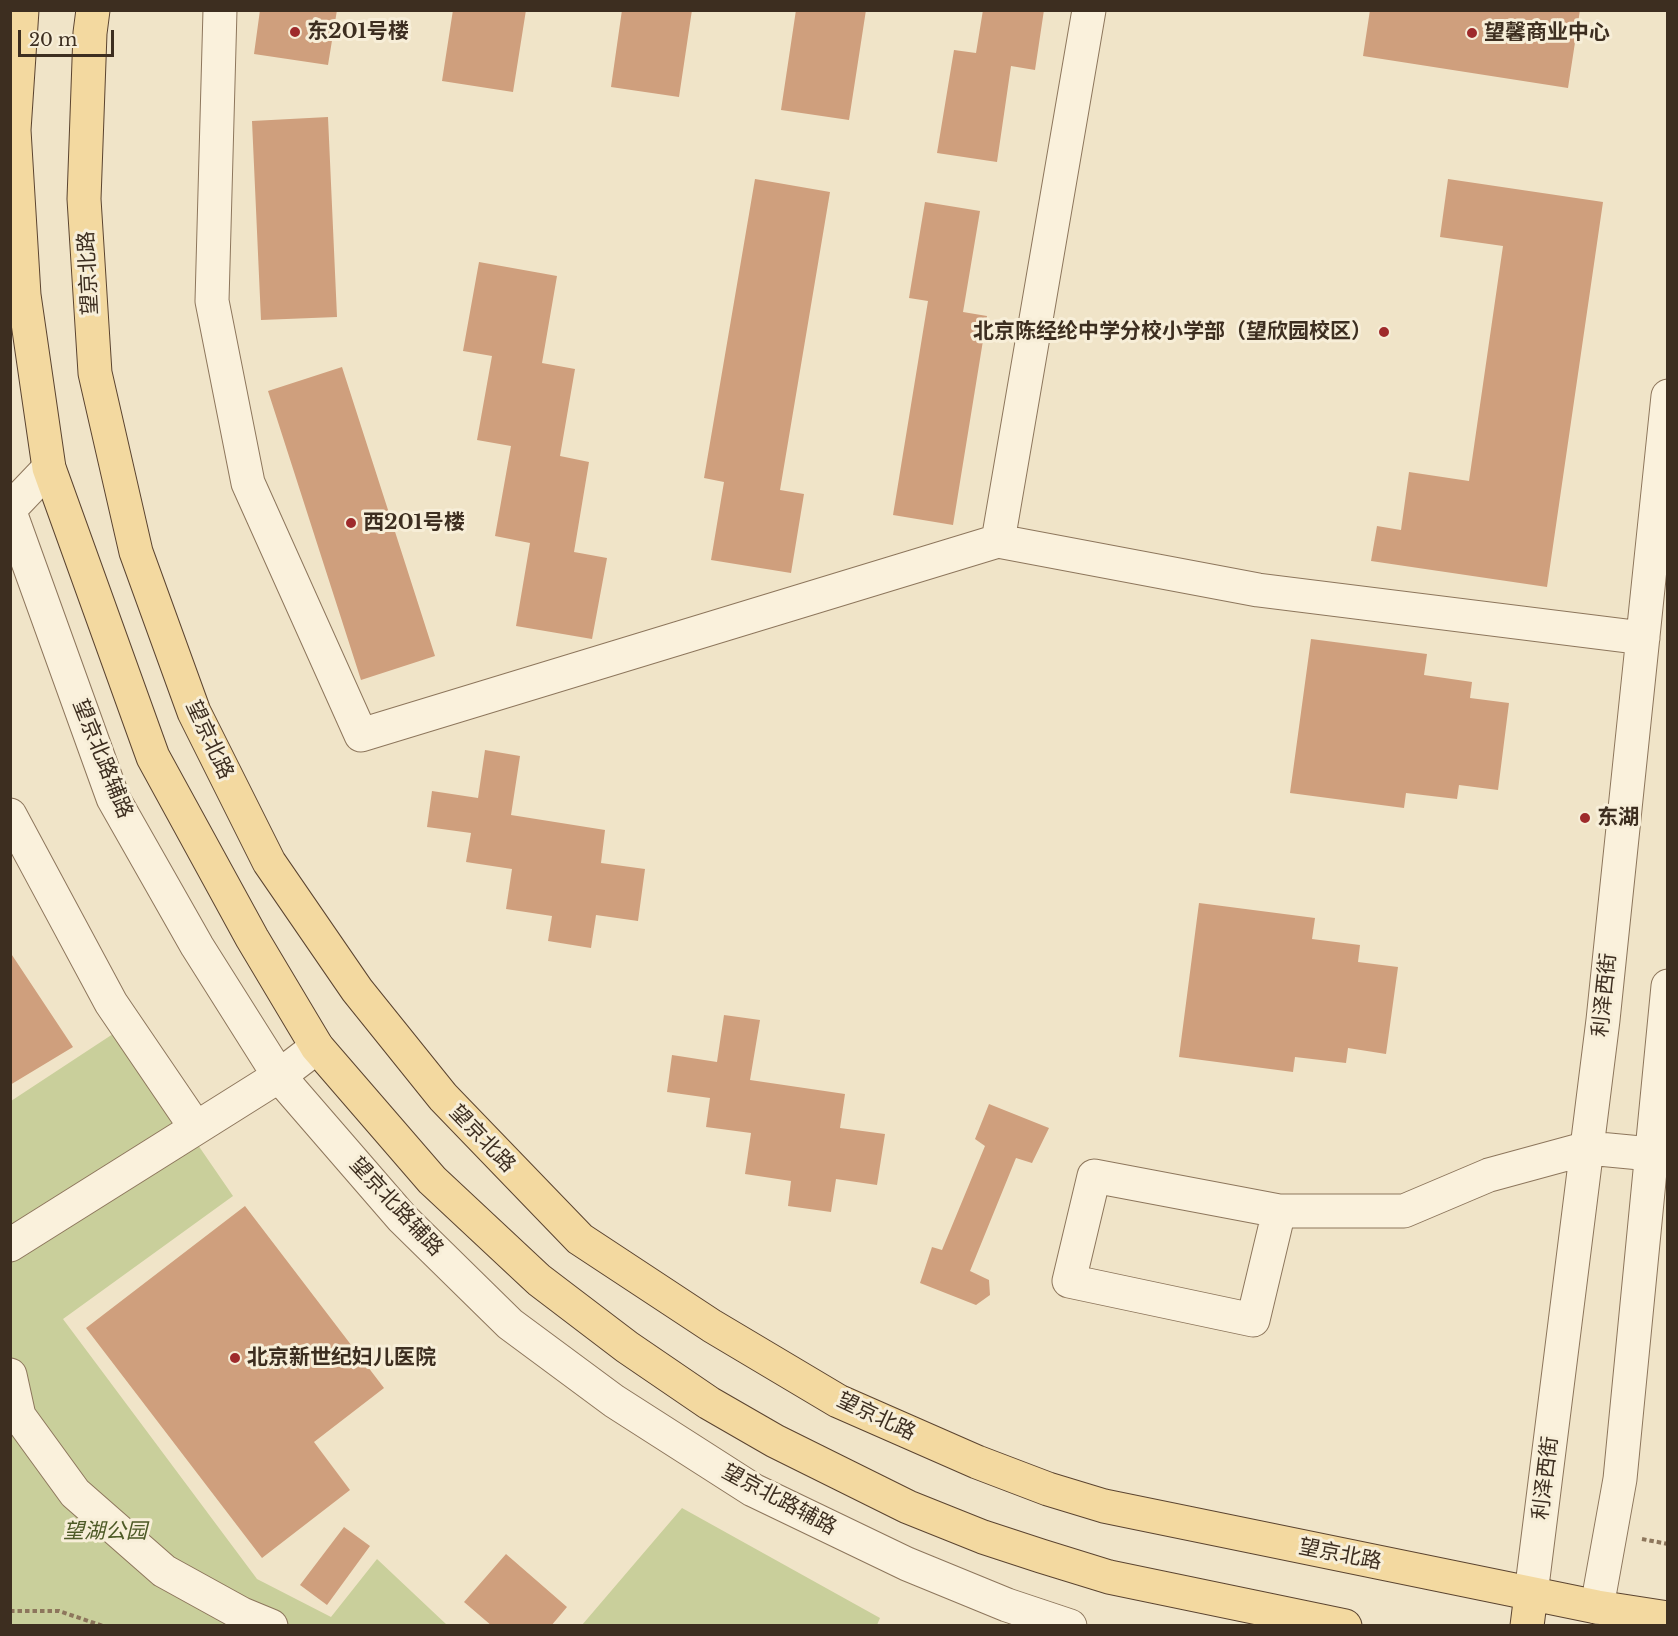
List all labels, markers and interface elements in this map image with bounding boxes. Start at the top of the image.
scale bar [21,18,117,56]
place label: 东201号楼 [307,19,409,45]
place label: 望馨商业中心 [1484,20,1610,46]
marker: 东201号楼 [288,25,302,39]
marker: 望馨商业中心 [1465,26,1479,40]
text: 20 m [29,29,77,51]
street label: 望京北路 [74,230,104,316]
place label: 北京陈经纶中学分校小学部（望欣园校区） [973,319,1372,345]
marker: 北京陈经纶中学分校小学部（望欣园校区） [1377,325,1391,339]
place label: 西201号楼 [363,510,465,536]
marker: 西201号楼 [344,516,358,530]
street label: 望京北路辅路 [67,696,137,822]
street label: 望京北路 [180,697,238,783]
place label: 东湖 [1597,805,1639,831]
marker: 东湖 [1578,811,1592,825]
street label: 利泽西街 [1588,952,1622,1038]
street label: 望京北路 [444,1100,520,1178]
street label: 望京北路辅路 [344,1152,448,1262]
place label: 北京新世纪妇儿医院 [247,1345,436,1371]
marker: 北京新世纪妇儿医院 [228,1351,242,1365]
street label: 望京北路 [833,1388,919,1446]
street label: 利泽西街 [1528,1435,1564,1521]
street label: 望京北路辅路 [717,1459,841,1541]
park label: 望湖公园 [63,1519,147,1545]
street label: 望京北路 [1296,1535,1384,1575]

